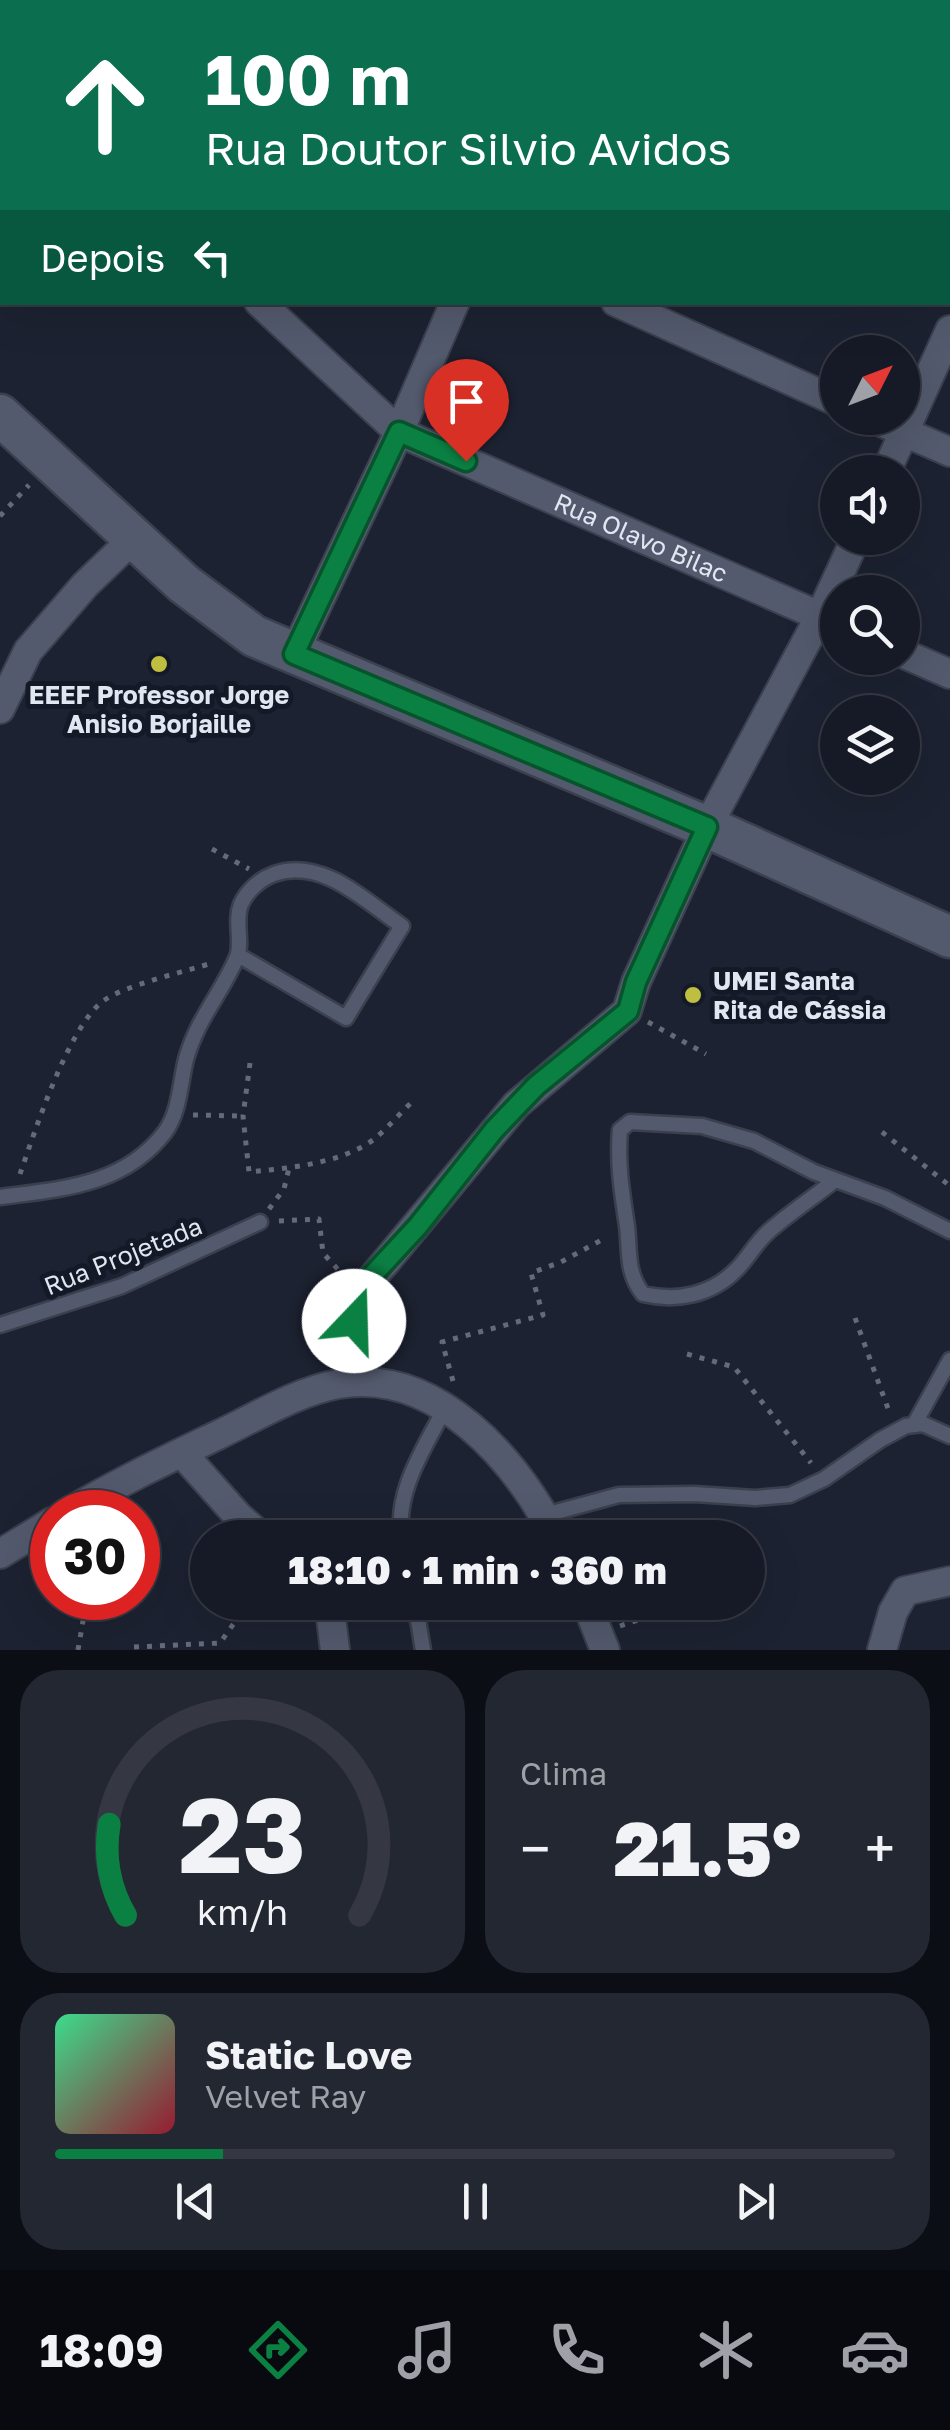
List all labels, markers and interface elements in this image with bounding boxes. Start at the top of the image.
text: 100 m [205,36,411,120]
icon: ahead [40,40,170,170]
text: Rua Doutor Silvio Avidos [205,121,731,175]
icon: left [185,230,240,285]
text: Depois [40,235,165,280]
north arrow [820,335,920,435]
map controls [820,335,920,795]
pin [424,359,509,462]
icon: arrive [439,374,494,429]
button: sound [820,455,920,555]
street label: Rua Olavo Bilac [549,486,733,589]
button: search [820,575,920,675]
marker: EEEF Professor Jorge Anisio Borjaille [148,653,170,675]
place label: EEEF Professor Jorge Anisio Borjaille [29,679,289,739]
button: layers [820,695,920,795]
place label: UMEI Santa Rita de Cássia [713,965,886,1025]
marker: UMEI Santa Rita de Cássia [682,984,704,1006]
street label: Rua Projetada [39,1210,206,1301]
position arrow [302,1269,406,1373]
speed limit sign: 30 [30,1490,160,1620]
text: 18:10 · 1 min · 360 m [288,1547,667,1592]
text: Clima [520,1754,607,1792]
text: 23 [179,1771,306,1896]
text: 21.5° [614,1802,801,1893]
text: − [520,1815,550,1881]
text: + [865,1815,895,1881]
text: km/h [197,1890,288,1933]
text: Static Love [205,2032,412,2077]
text: Velvet Ray [205,2077,366,2115]
icon: previous [168,2174,223,2229]
icon: pause [448,2174,503,2229]
icon: next [728,2174,783,2229]
icon: directions [243,2315,313,2385]
icon: music [392,2315,462,2385]
icon: phone [542,2315,612,2385]
icon: climate [691,2315,761,2385]
icon: car [840,2315,910,2385]
text: 18:09 [40,2323,164,2377]

